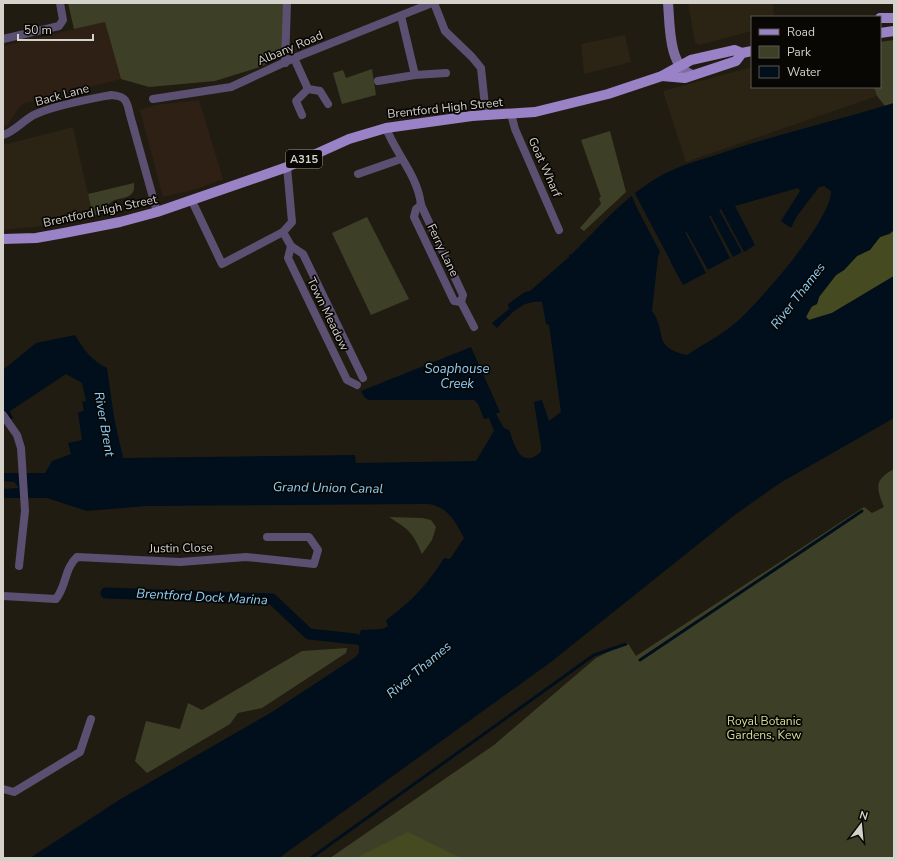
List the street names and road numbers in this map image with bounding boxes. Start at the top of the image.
street label: Albany Road [255,27,325,69]
street label: Back Lane [33,80,91,110]
street label: Brentford High Street [386,94,504,122]
street label: Goat Wharf [525,134,566,200]
road number: A315 [286,150,322,168]
street label: Brentford High Street [42,191,159,231]
street label: Ferry Lane [423,221,463,279]
street label: Town Meadow [303,275,353,353]
street label: Justin Close [148,539,213,557]

